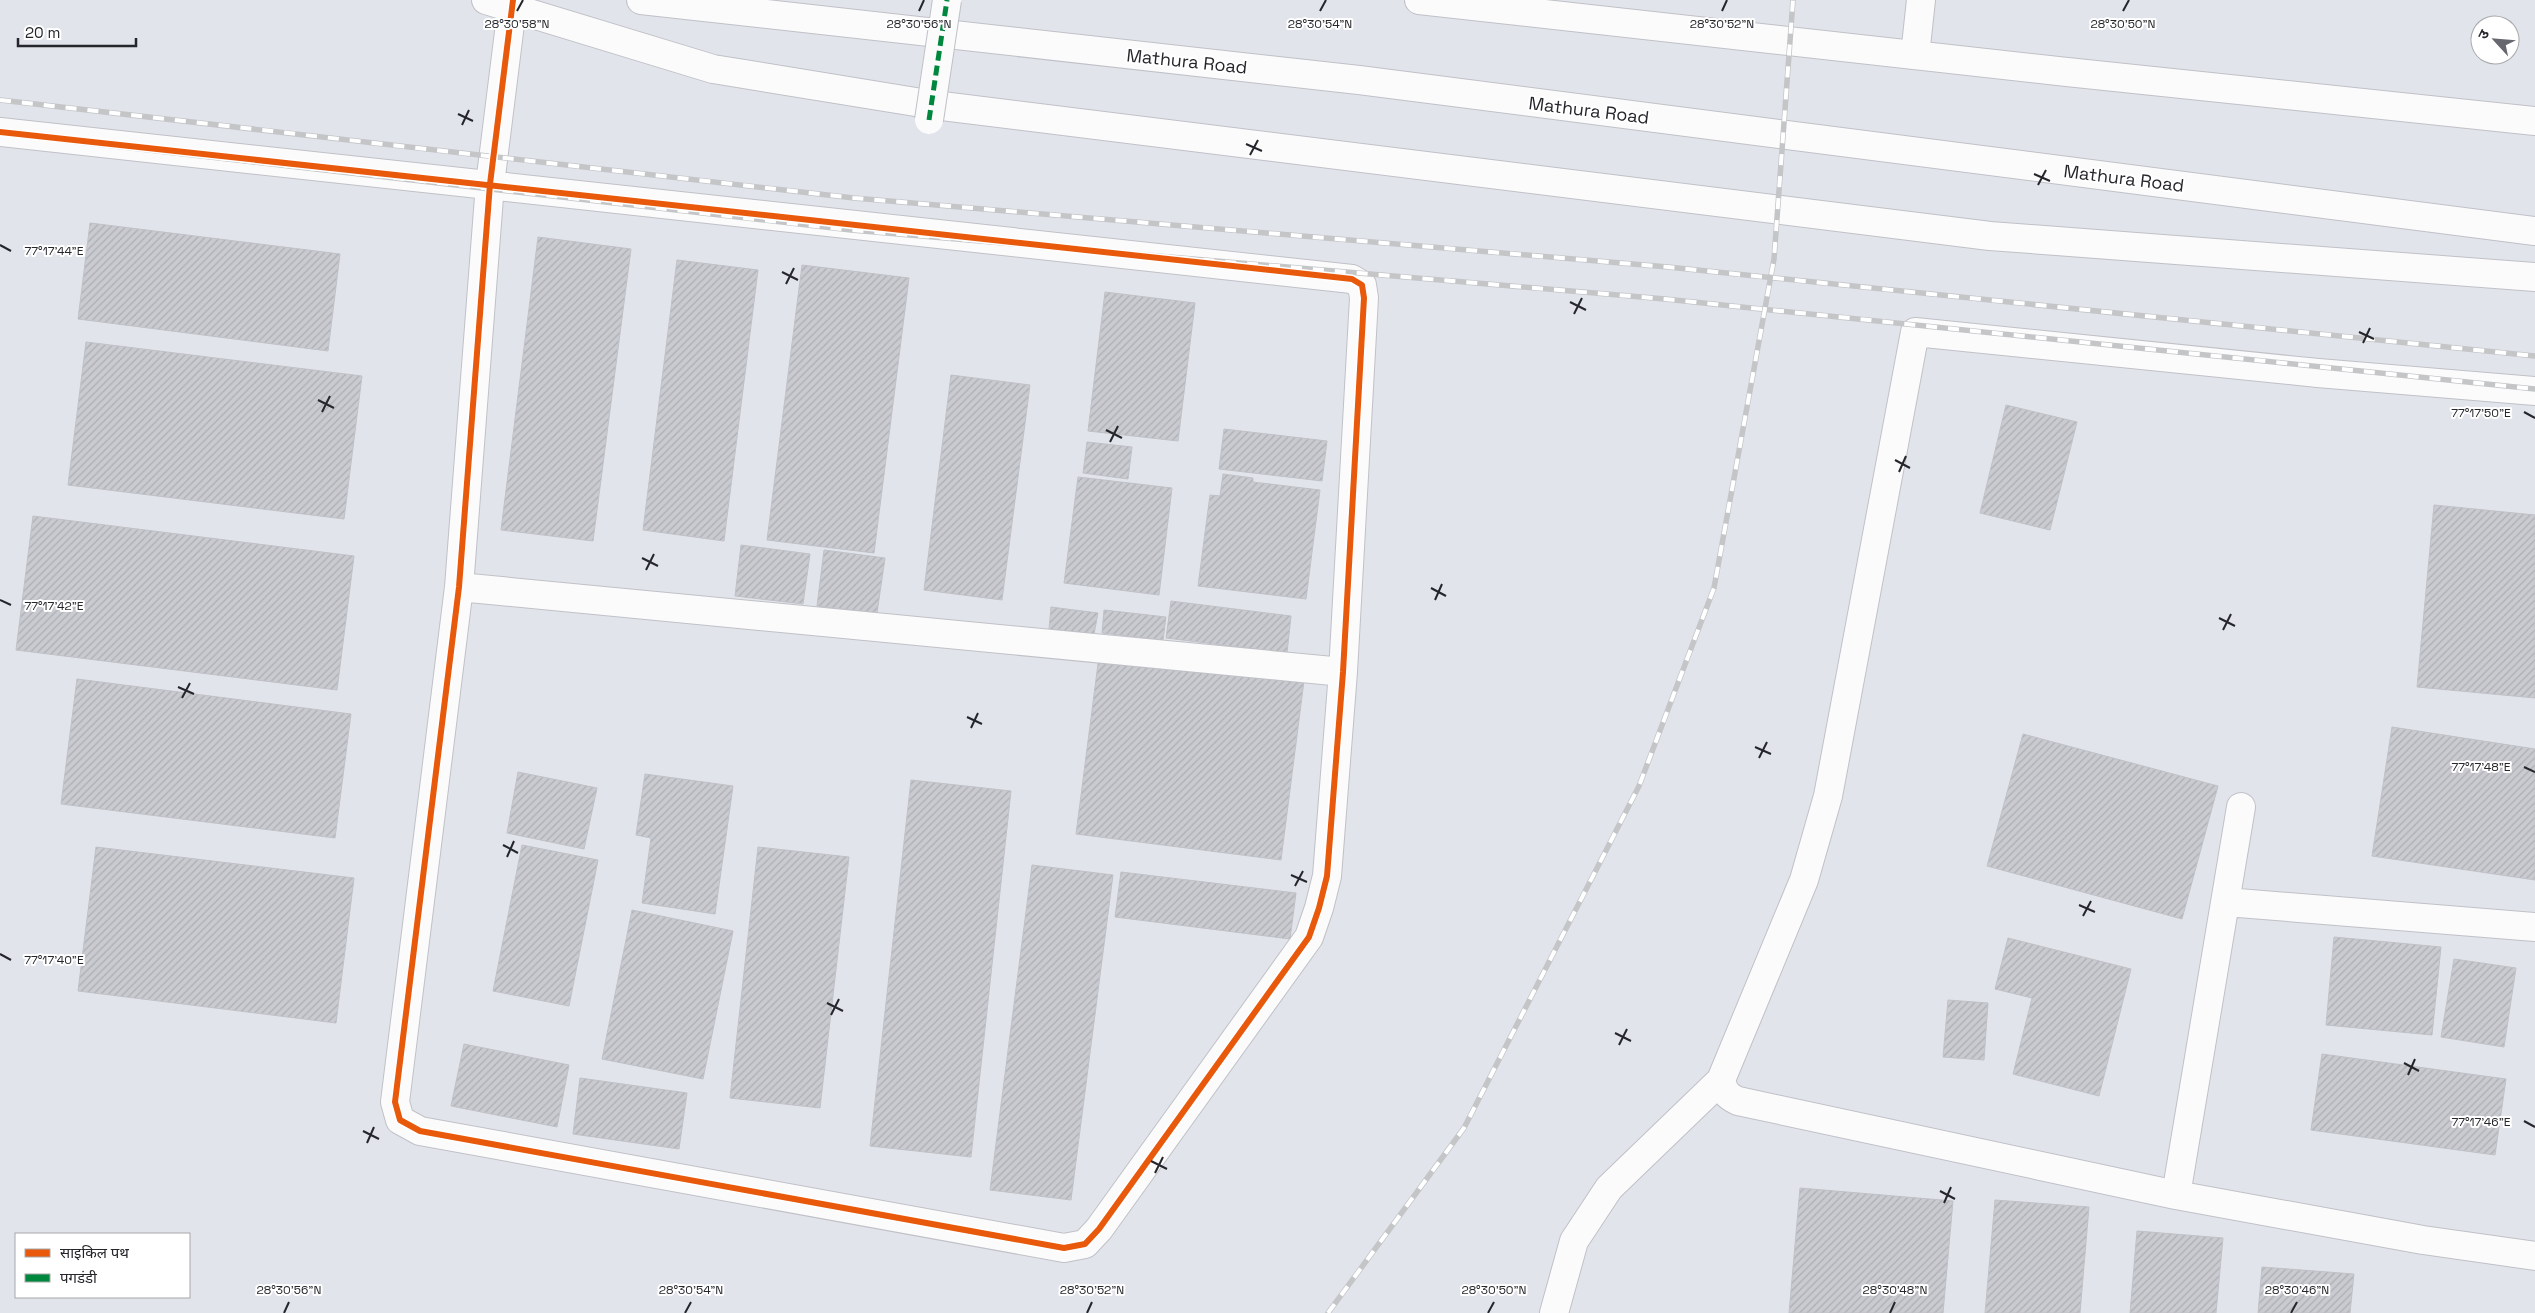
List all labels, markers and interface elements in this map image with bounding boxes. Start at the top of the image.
scale bar [18,15,135,47]
north arrow [2470,15,2520,65]
text: 28°30'58"N [485,16,549,32]
text: 28°30'56"N [887,16,951,32]
text: 28°30'54"N [1288,16,1352,32]
text: 28°30'52"N [1690,16,1754,32]
text: 28°30'50"N [2090,16,2156,32]
text: 20 m [25,23,60,42]
text: उ [2473,26,2494,42]
street label: Mathura Road [1126,43,1248,79]
street label: Mathura Road [1527,91,1651,129]
street label: Mathura Road [2062,159,2186,197]
text: 77°17'44"E [25,243,84,259]
text: 77°17'50"E [2451,405,2511,421]
text: 77°17'42"E [25,598,84,614]
text: 77°17'48"E [2451,759,2511,775]
text: 77°17'40"E [24,952,84,968]
text: 77°17'46"E [2451,1114,2511,1130]
legend [15,1233,190,1298]
text: साइकिल पथ [60,1243,129,1262]
text: पगडंडी [60,1268,98,1287]
text: 28°30'56"N [257,1282,321,1298]
text: 28°30'54"N [659,1282,723,1298]
text: 28°30'52"N [1060,1282,1124,1298]
text: 28°30'50"N [1461,1282,1527,1298]
text: 28°30'48"N [1863,1282,1927,1298]
text: 28°30'46"N [2265,1282,2329,1298]

